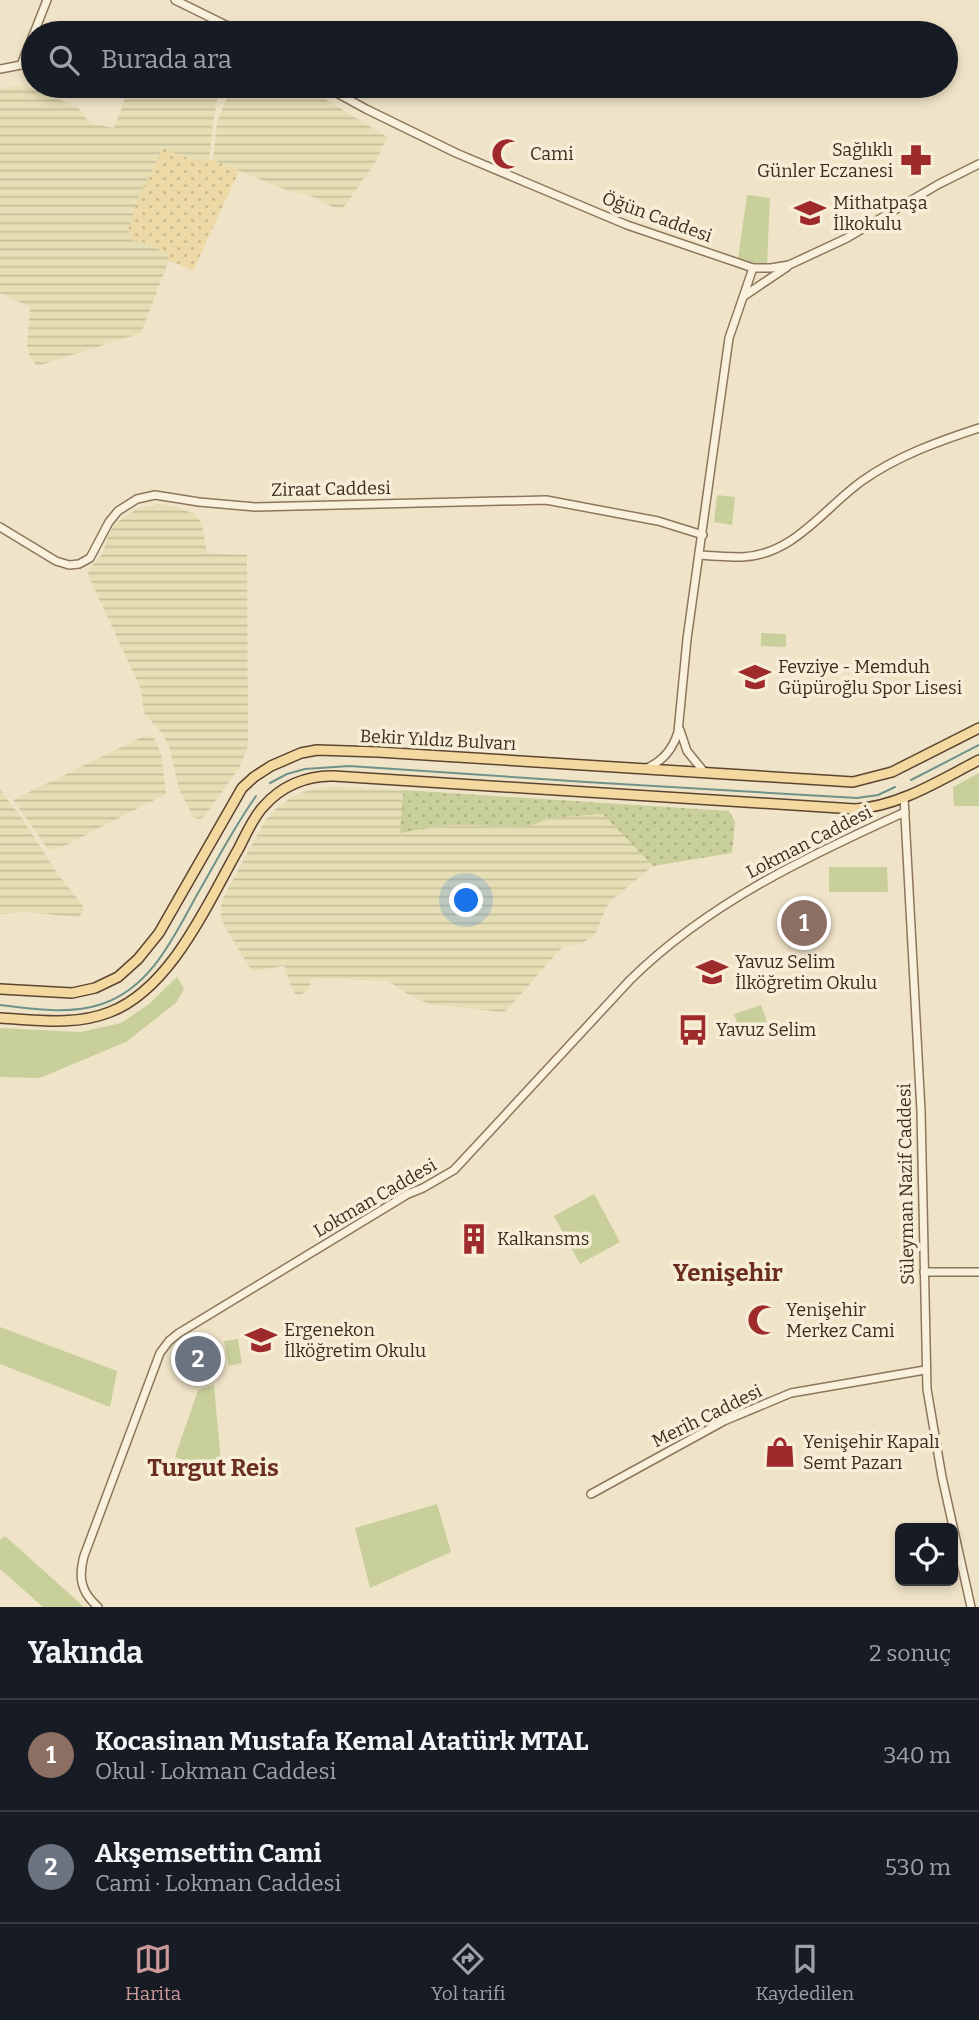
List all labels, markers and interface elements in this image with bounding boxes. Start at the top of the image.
search box [21,21,958,98]
icon: search [45,41,83,79]
text: Burada ara [101,44,232,75]
mosque icon: Cami [490,137,524,171]
place label: Sağlıklı Günler Eczanesi [757,139,893,182]
place label: Cami [530,143,574,165]
pharmacy icon: Sağlıklı Günler Eczanesi [899,143,933,177]
street label: Öğün Caddesi [599,187,715,247]
place label: Mithatpaşa İlkokulu [833,192,928,235]
school or university icon: Mithatpaşa İlkokulu [793,196,827,230]
street label: Ziraat Caddesi [271,477,391,501]
place label: Fevziye - Memduh Güpüroğlu Spor Lisesi [778,656,962,699]
school or university icon: Fevziye - Memduh Güpüroğlu Spor Lisesi [738,660,772,694]
street label: Bekir Yıldız Bulvarı [359,725,517,755]
street label: Lokman Caddesi [742,801,876,883]
your location [449,883,483,917]
pin: 1 [781,897,827,949]
place label: Yavuz Selim İlköğretim Okulu [735,951,877,994]
school or university icon: Yavuz Selim İlköğretim Okulu [695,955,729,989]
bus stop icon: Yavuz Selim [676,1013,710,1047]
place label: Yavuz Selim [716,1019,816,1041]
street label: Süleyman Nazif Caddesi [893,1083,919,1285]
street label: Lokman Caddesi [310,1154,440,1242]
building icon: Kalkansms [457,1222,491,1256]
place label: Kalkansms [497,1228,589,1250]
district label: Yenişehir [673,1259,783,1287]
place label: Yenişehir Merkez Cami [786,1299,895,1342]
mosque icon: Yenişehir Merkez Cami [746,1303,780,1337]
place label: Ergenekon İlköğretim Okulu [284,1319,426,1362]
school or university icon: Ergenekon İlköğretim Okulu [244,1323,278,1357]
pin: 2 [175,1333,221,1385]
street label: Merih Caddesi [648,1380,766,1452]
place label: Yenişehir Kapalı Semt Pazarı [803,1431,940,1474]
shop icon: Yenişehir Kapalı Semt Pazarı [763,1435,797,1469]
district label: Turgut Reis [147,1454,279,1482]
map controls [895,1523,958,1586]
button: locate [895,1523,958,1586]
text: Yakında [28,1635,143,1671]
text: 2 sonuç [869,1639,951,1667]
text: Kocasinan Mustafa Kemal Atatürk MTAL [95,1726,589,1757]
text: 1 [46,1741,56,1769]
text: 340 m [883,1741,951,1769]
text: Okul · Lokman Caddesi [95,1757,336,1785]
text: Akşemsettin Cami [95,1838,322,1869]
text: 2 [45,1853,57,1881]
text: 530 m [885,1853,951,1881]
text: Cami · Lokman Caddesi [95,1869,341,1897]
tab: Harita [125,1940,181,2005]
tab: Yol tarifi [431,1940,505,2005]
tab: Kaydedilen [755,1940,854,2005]

